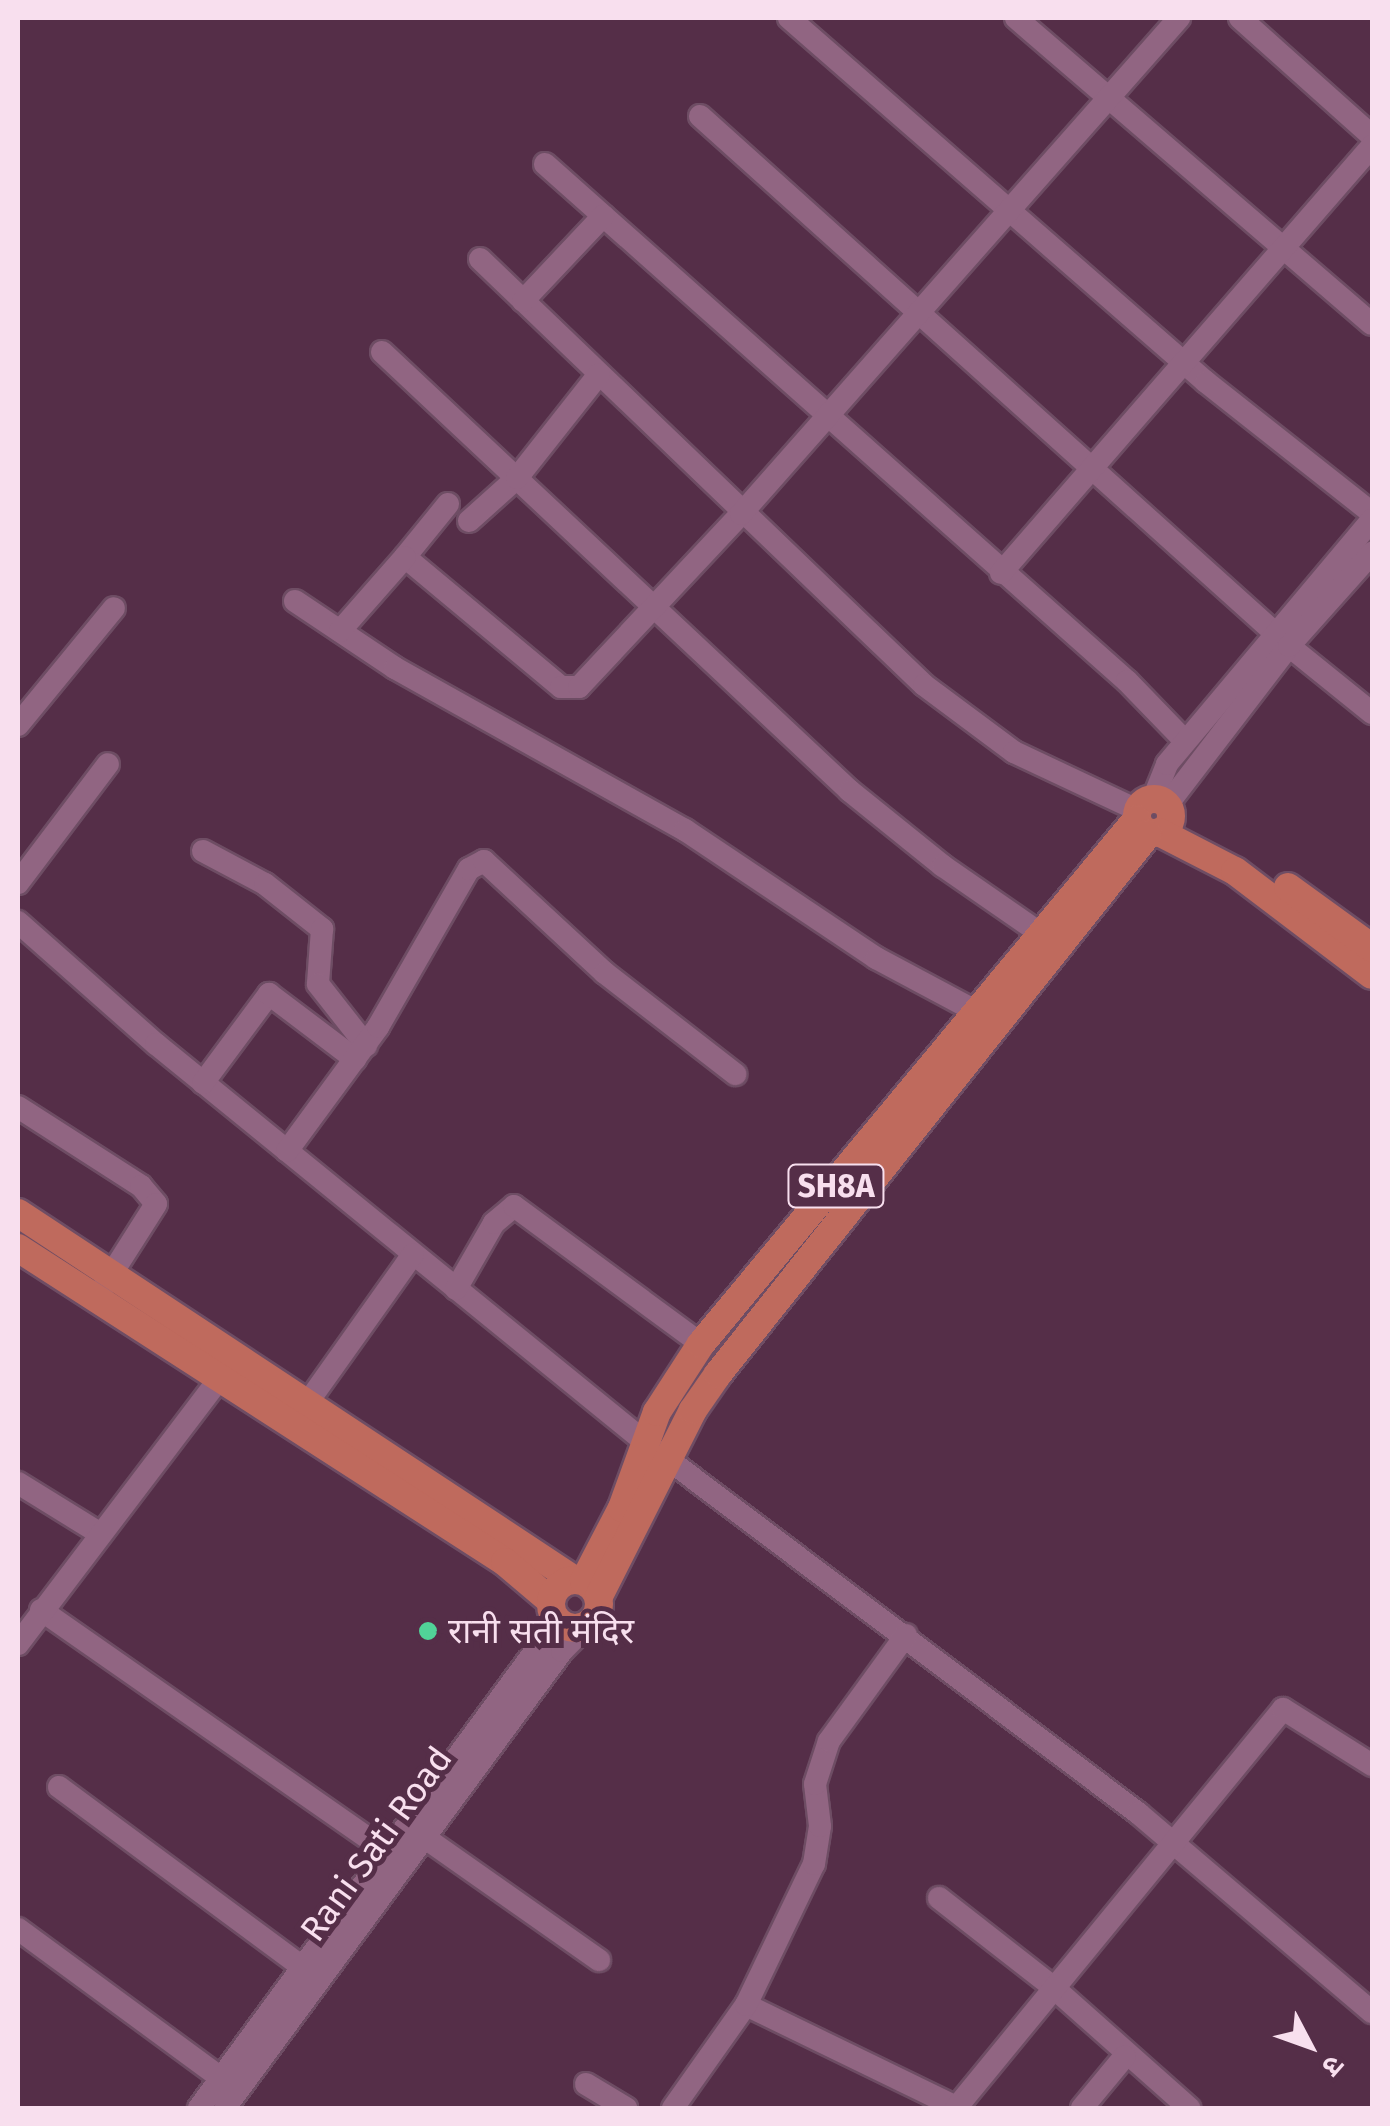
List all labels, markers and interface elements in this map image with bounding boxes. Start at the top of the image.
road number: SH8A [786,1159,886,1213]
place label: रानी सती मंदिर [448,1610,634,1652]
marker: रानी सती मंदिर [417,1620,439,1642]
street label: Rani Sati Road [291,1739,461,1949]
north arrow [1260,1996,1360,2096]
text: उ [1315,2049,1351,2083]

